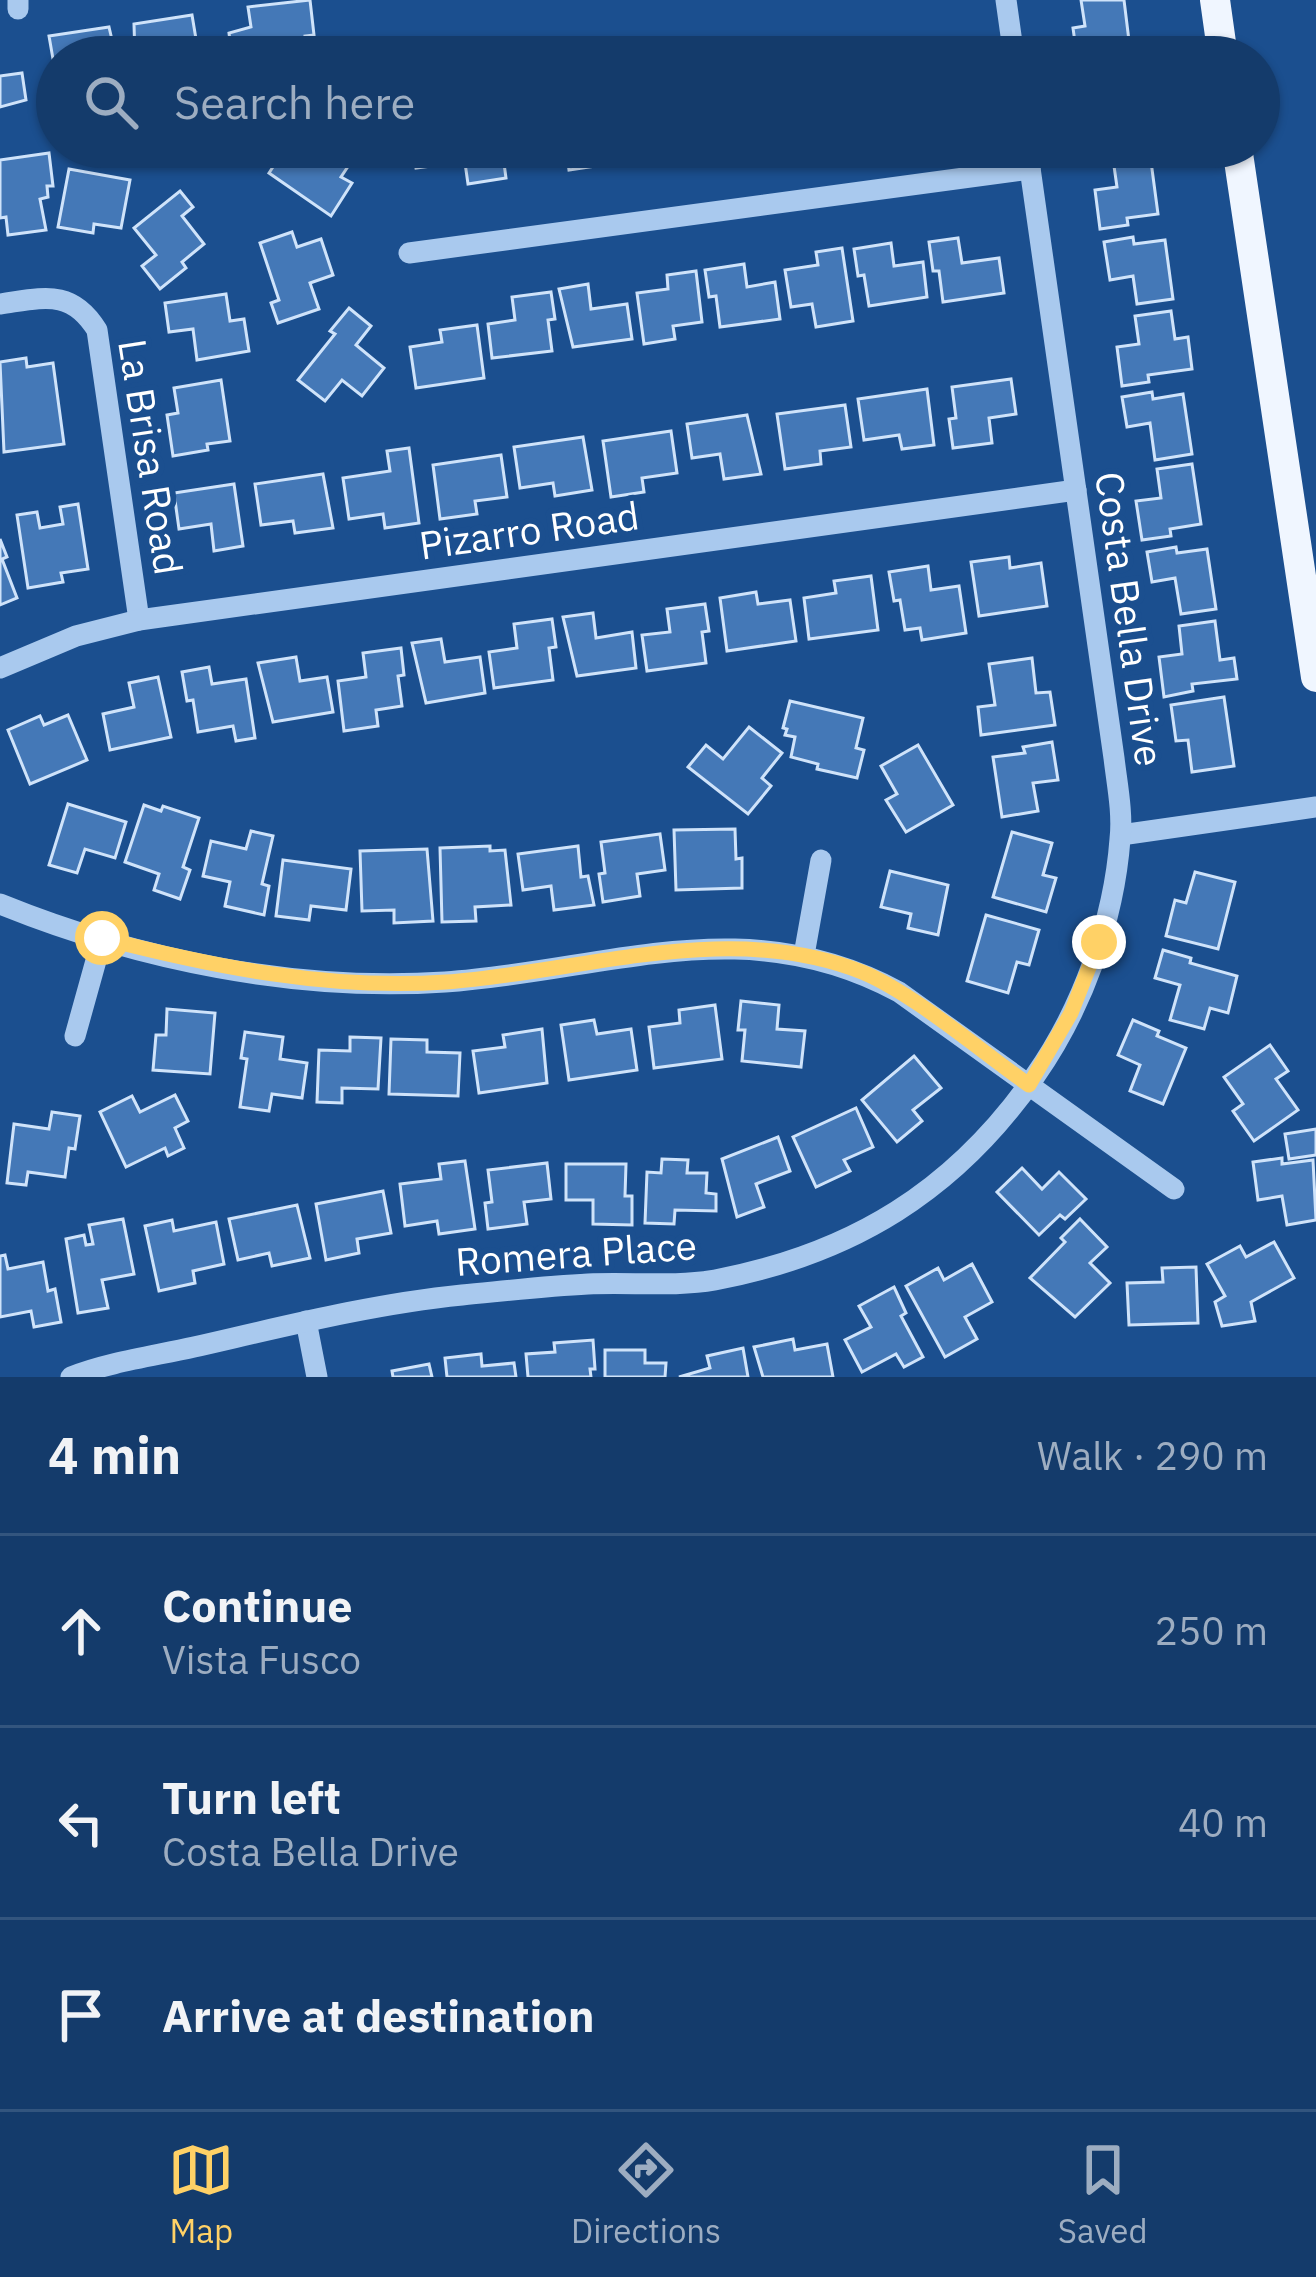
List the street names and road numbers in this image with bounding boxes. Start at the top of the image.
street label: La Brisa Road [107,336,195,578]
street label: Costa Bella Drive [1084,468,1176,770]
street label: Pizarro Road [416,489,642,571]
street label: Romera Place [454,1219,698,1287]

